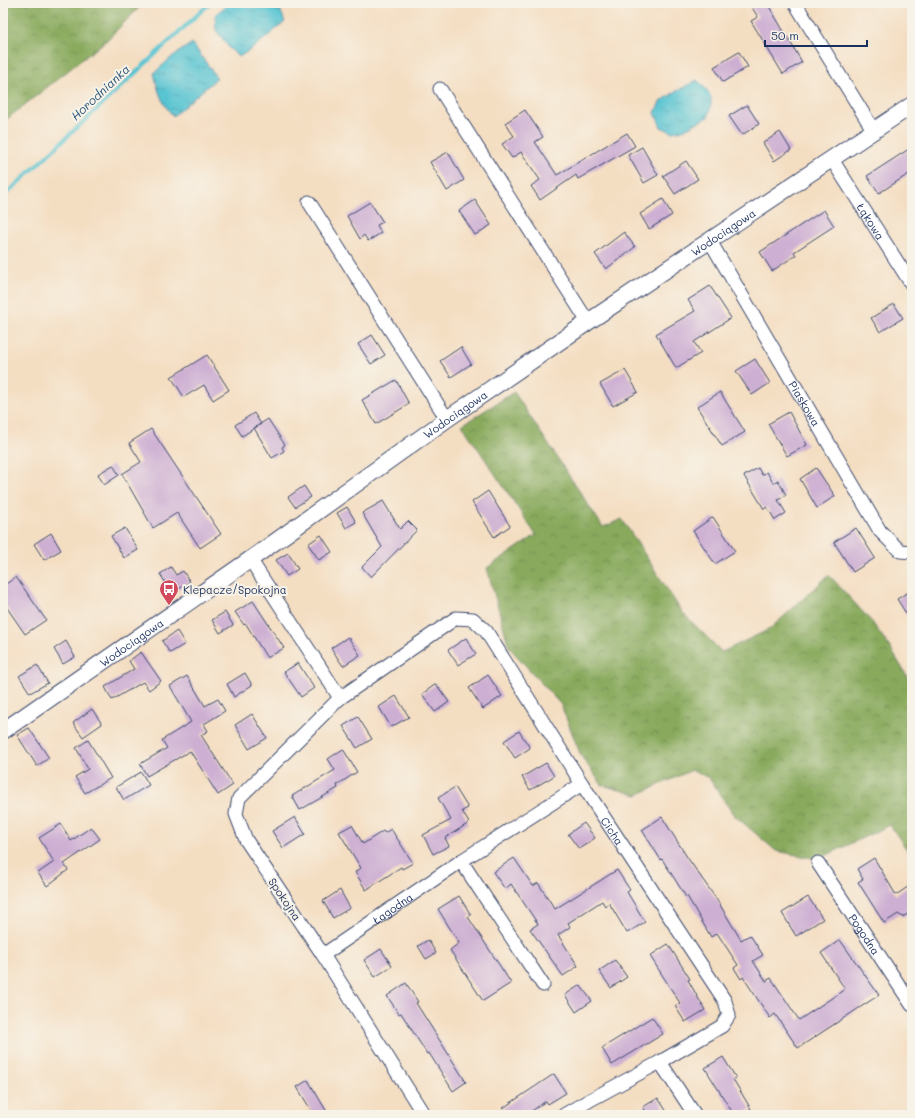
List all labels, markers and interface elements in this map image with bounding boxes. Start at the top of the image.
scale bar [765,22,867,48]
text: 50 m [771,27,799,43]
water label: Horodnianka [67,61,133,123]
street label: Łąkowa [854,200,889,242]
street label: Wodociągowa [688,205,758,259]
street label: Piaskowa [786,378,824,429]
street label: Wodociągowa [420,386,490,441]
bus stop icon: Klepacze/Spokojna [158,578,180,606]
place label: Klepacze/Spokojna [183,582,287,597]
street label: Wodociągowa [96,614,166,670]
street label: Cicha [598,814,628,848]
street label: Spokojna [265,875,305,923]
street label: Łagodna [369,889,416,927]
street label: Pogodna [846,911,884,957]

